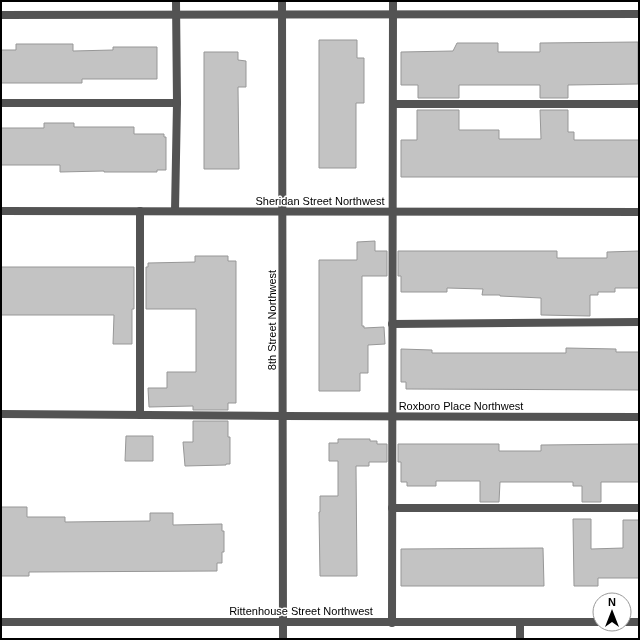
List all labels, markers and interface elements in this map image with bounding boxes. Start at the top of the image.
street label: Sheridan Street Northwest [255,195,385,207]
street label: 8th Street Northwest [266,270,278,370]
street label: Roxboro Place Northwest [399,400,523,412]
north arrow [592,592,632,632]
text: N [608,596,616,608]
street label: Rittenhouse Street Northwest [229,605,373,617]

